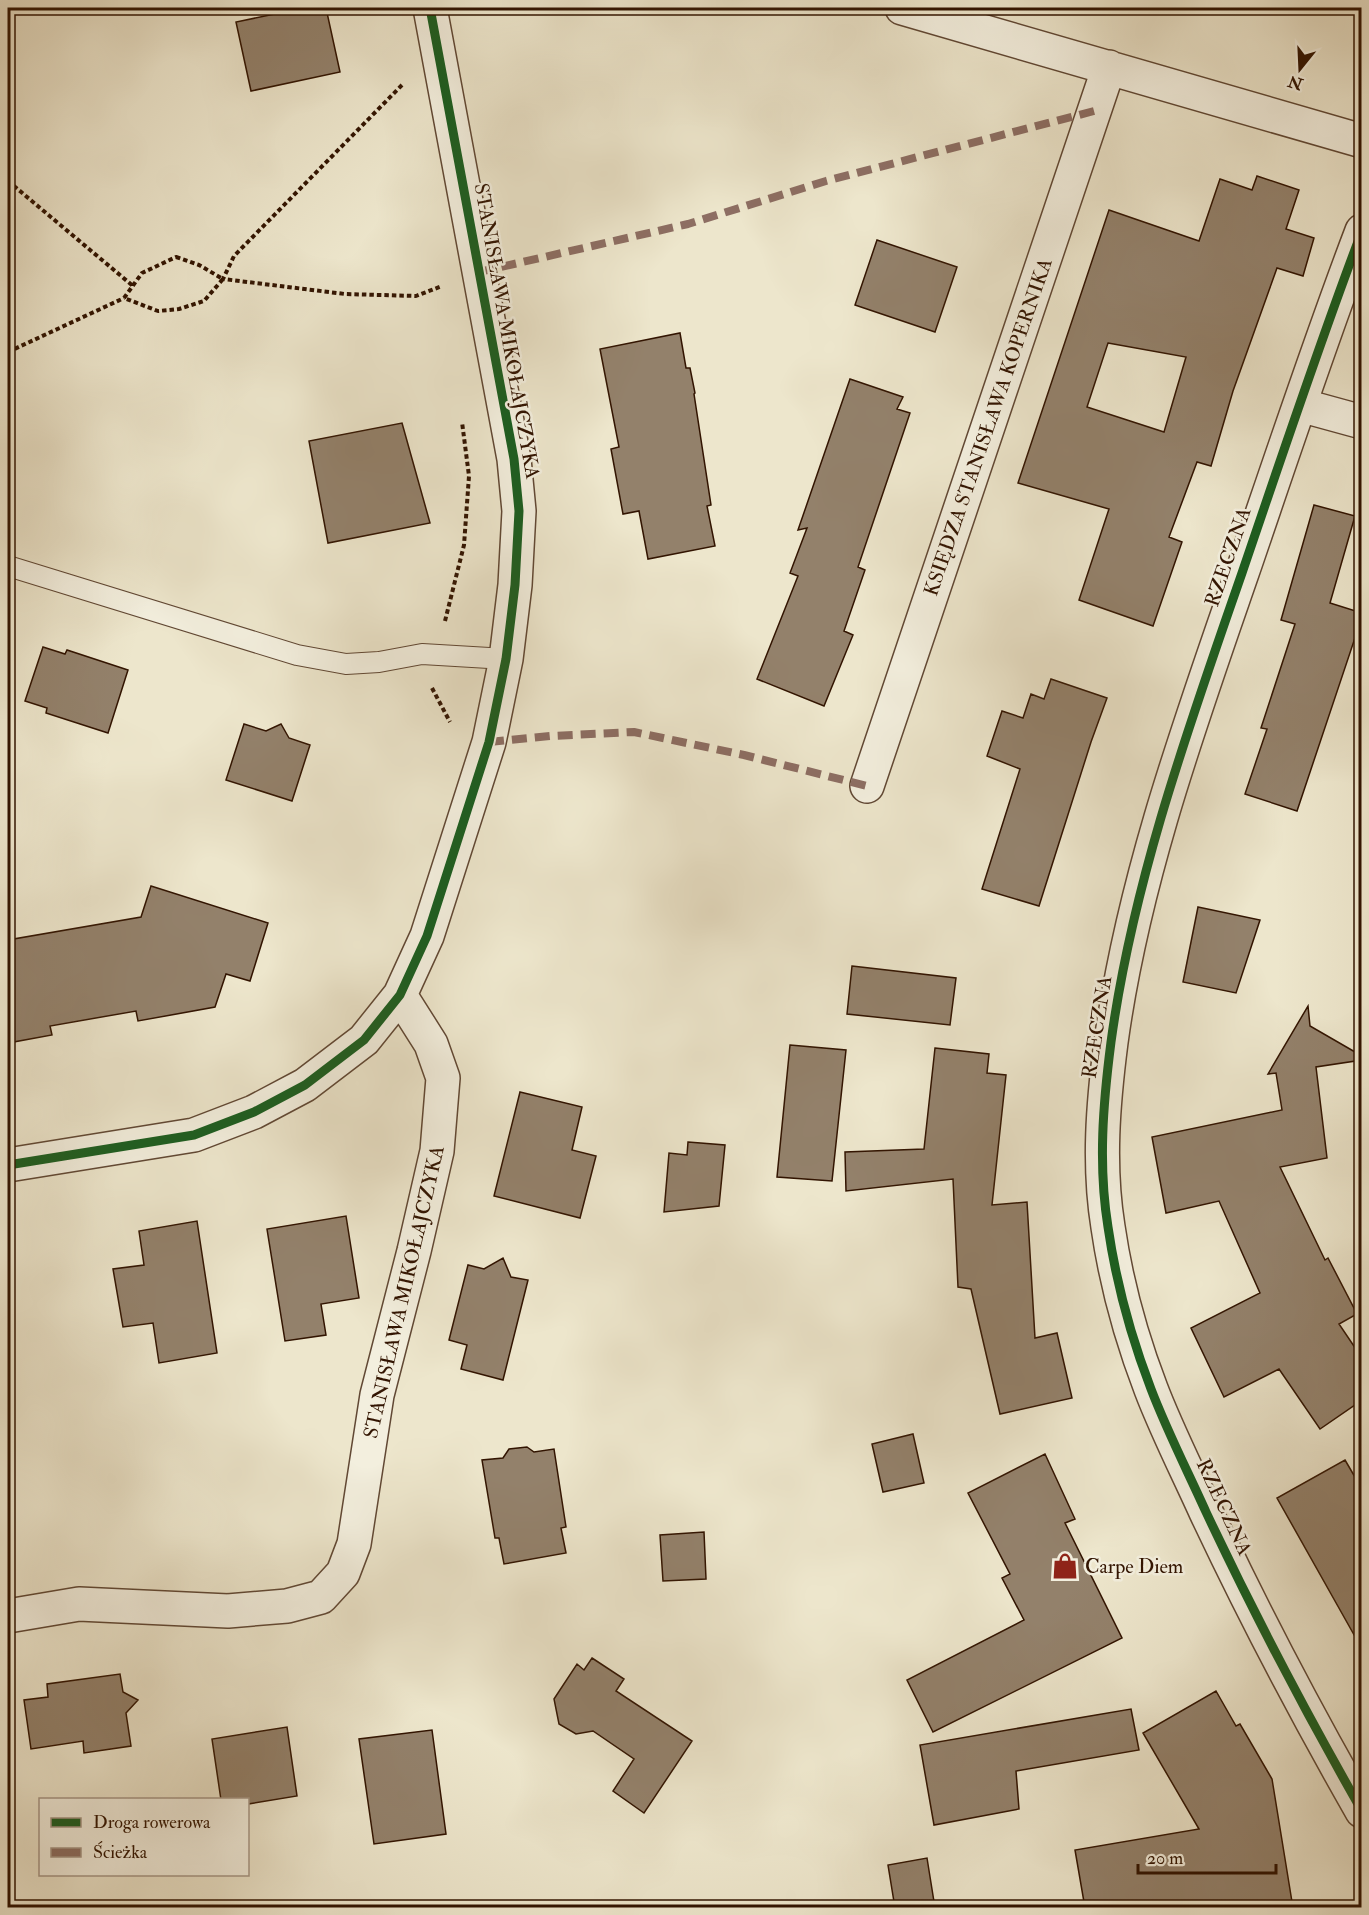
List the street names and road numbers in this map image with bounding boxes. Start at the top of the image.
street label: STANISŁAWA MIKOŁAJCZYKA [469,181,545,481]
street label: KSIĘDZA STANISŁAWA KOPERNIKA [918,254,1058,599]
street label: RZECZNA [1199,504,1257,610]
street label: RZECZNA [1077,974,1117,1080]
street label: STANISŁAWA MIKOŁAJCZYKA [358,1143,450,1441]
street label: RZECZNA [1191,1455,1257,1559]

